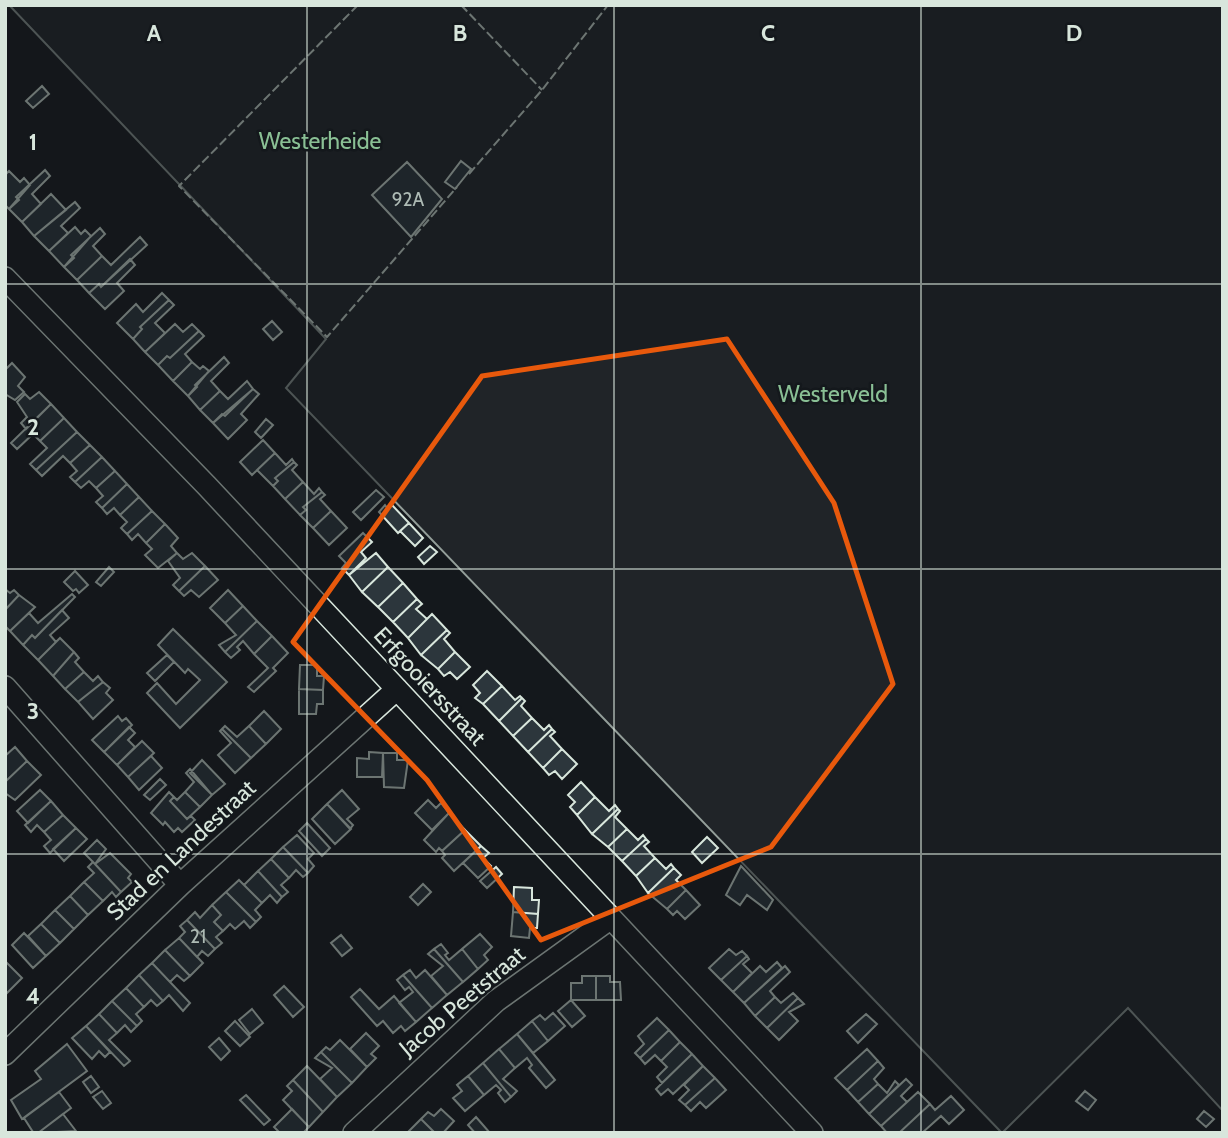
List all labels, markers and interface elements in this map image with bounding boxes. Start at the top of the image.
text: A [147,19,162,47]
text: B [453,19,467,47]
text: C [761,19,775,47]
text: D [1066,19,1082,47]
park label: Westerheide [259,127,381,155]
text: 1 [29,128,37,156]
house number: 92A [392,188,425,211]
park label: Westerveld [778,380,888,408]
text: 2 [27,413,39,441]
street label: Erfgooiersstraat [368,621,492,751]
text: 3 [27,697,39,725]
street label: Stad en Landestraat [101,774,262,926]
house number: 21 [190,925,206,948]
street label: Jacob Peetstraat [393,940,531,1062]
text: 4 [26,982,40,1010]

